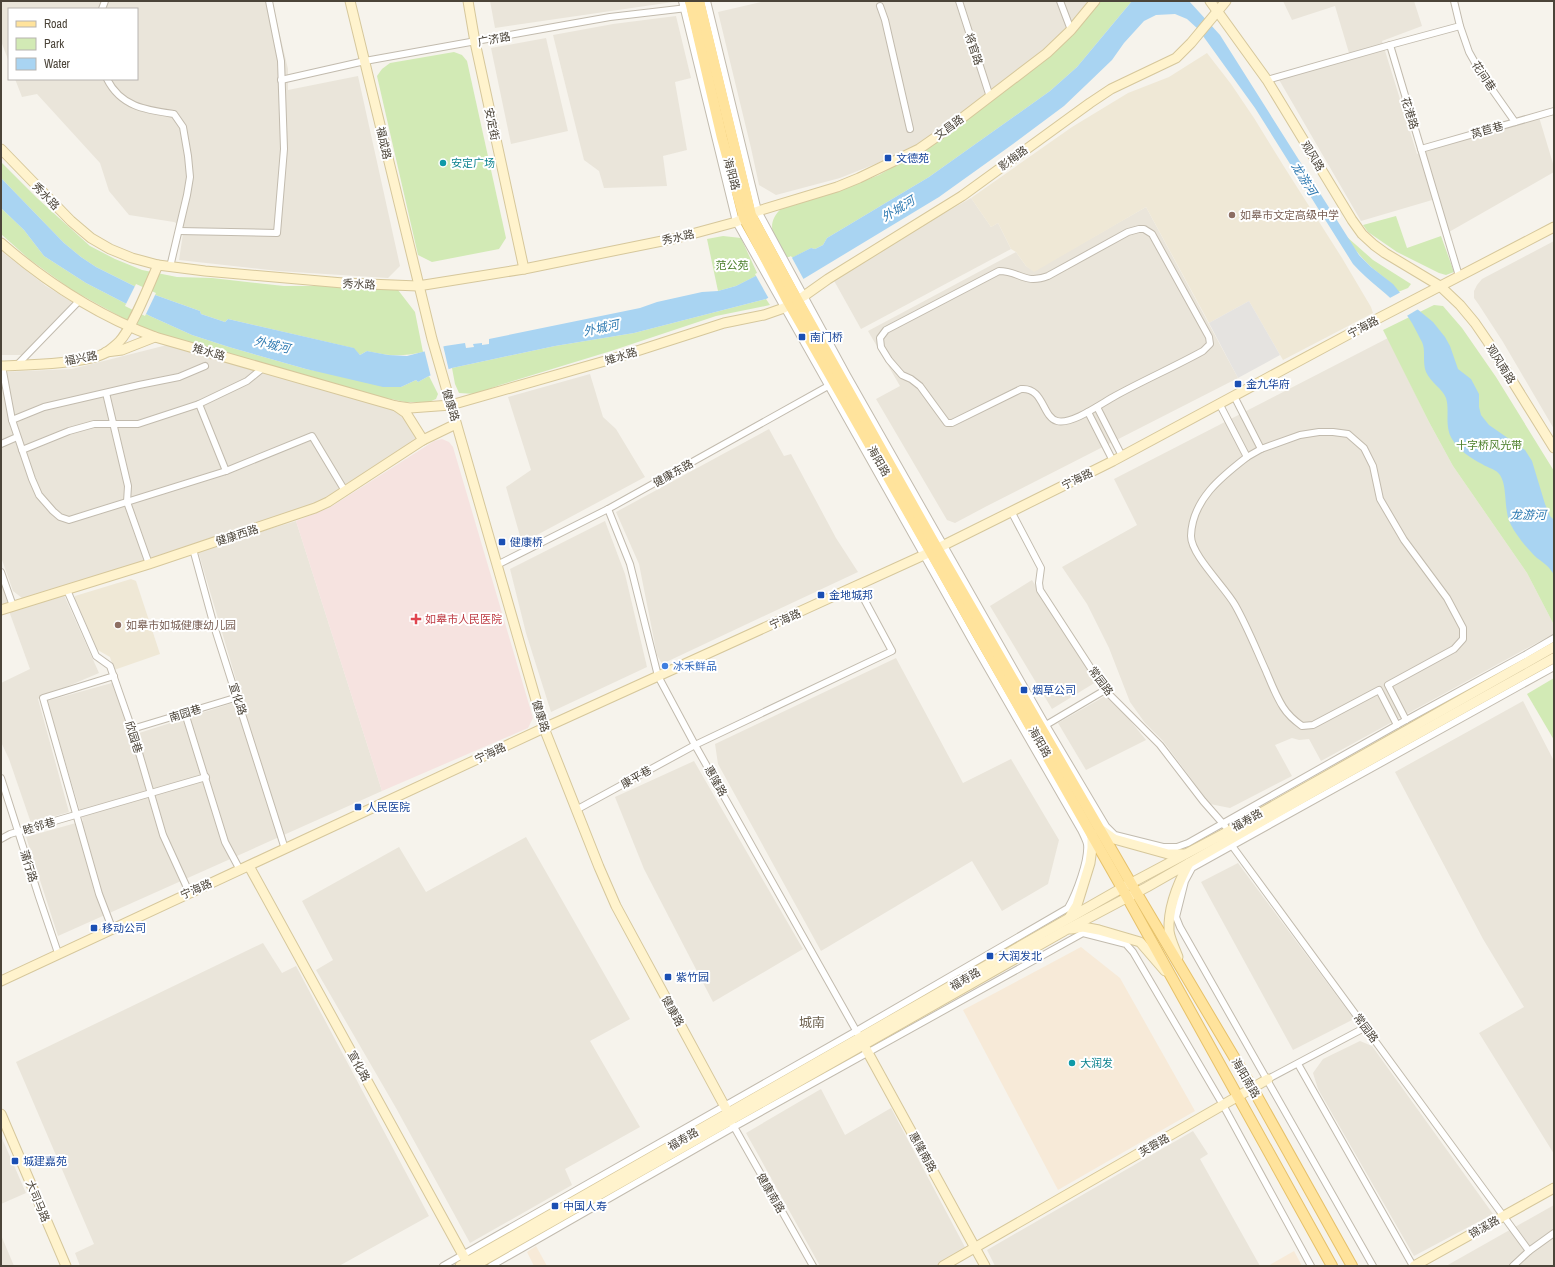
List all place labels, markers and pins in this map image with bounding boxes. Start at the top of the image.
place label: 文德苑 [896,151,929,165]
marker: 文德苑 [883,153,893,163]
place label: 安定广场 [451,156,495,170]
marker: 安定广场 [438,158,448,168]
place label: 如皋市文定高级中学 [1240,208,1339,222]
marker: 如皋市文定高级中学 [1227,210,1237,220]
place label: 南门桥 [810,330,843,344]
marker: 南门桥 [797,332,807,342]
place label: 金九华府 [1246,377,1290,391]
marker: 金九华府 [1233,379,1243,389]
place label: 健康桥 [510,535,543,549]
marker: 健康桥 [497,537,507,547]
place label: 金地城邦 [829,588,873,602]
marker: 金地城邦 [816,590,826,600]
place label: 如皋市人民医院 [425,612,502,626]
marker: 如皋市人民医院 [410,613,422,625]
place label: 如皋市如城健康幼儿园 [126,618,236,632]
marker: 如皋市如城健康幼儿园 [113,620,123,630]
place label: 冰禾鲜品 [673,659,717,673]
marker: 冰禾鲜品 [660,661,670,671]
place label: 烟草公司 [1032,683,1076,697]
marker: 烟草公司 [1019,685,1029,695]
place label: 人民医院 [366,800,410,814]
marker: 人民医院 [353,802,363,812]
place label: 移动公司 [102,921,146,935]
marker: 移动公司 [89,923,99,933]
place label: 大润发北 [998,949,1042,963]
marker: 大润发北 [985,951,995,961]
place label: 紫竹园 [676,970,709,984]
marker: 紫竹园 [663,972,673,982]
place label: 大润发 [1080,1056,1113,1070]
marker: 大润发 [1067,1058,1077,1068]
place label: 城建嘉苑 [23,1154,67,1168]
marker: 城建嘉苑 [10,1156,20,1166]
place label: 中国人寿 [563,1199,607,1213]
marker: 中国人寿 [550,1201,560,1211]

